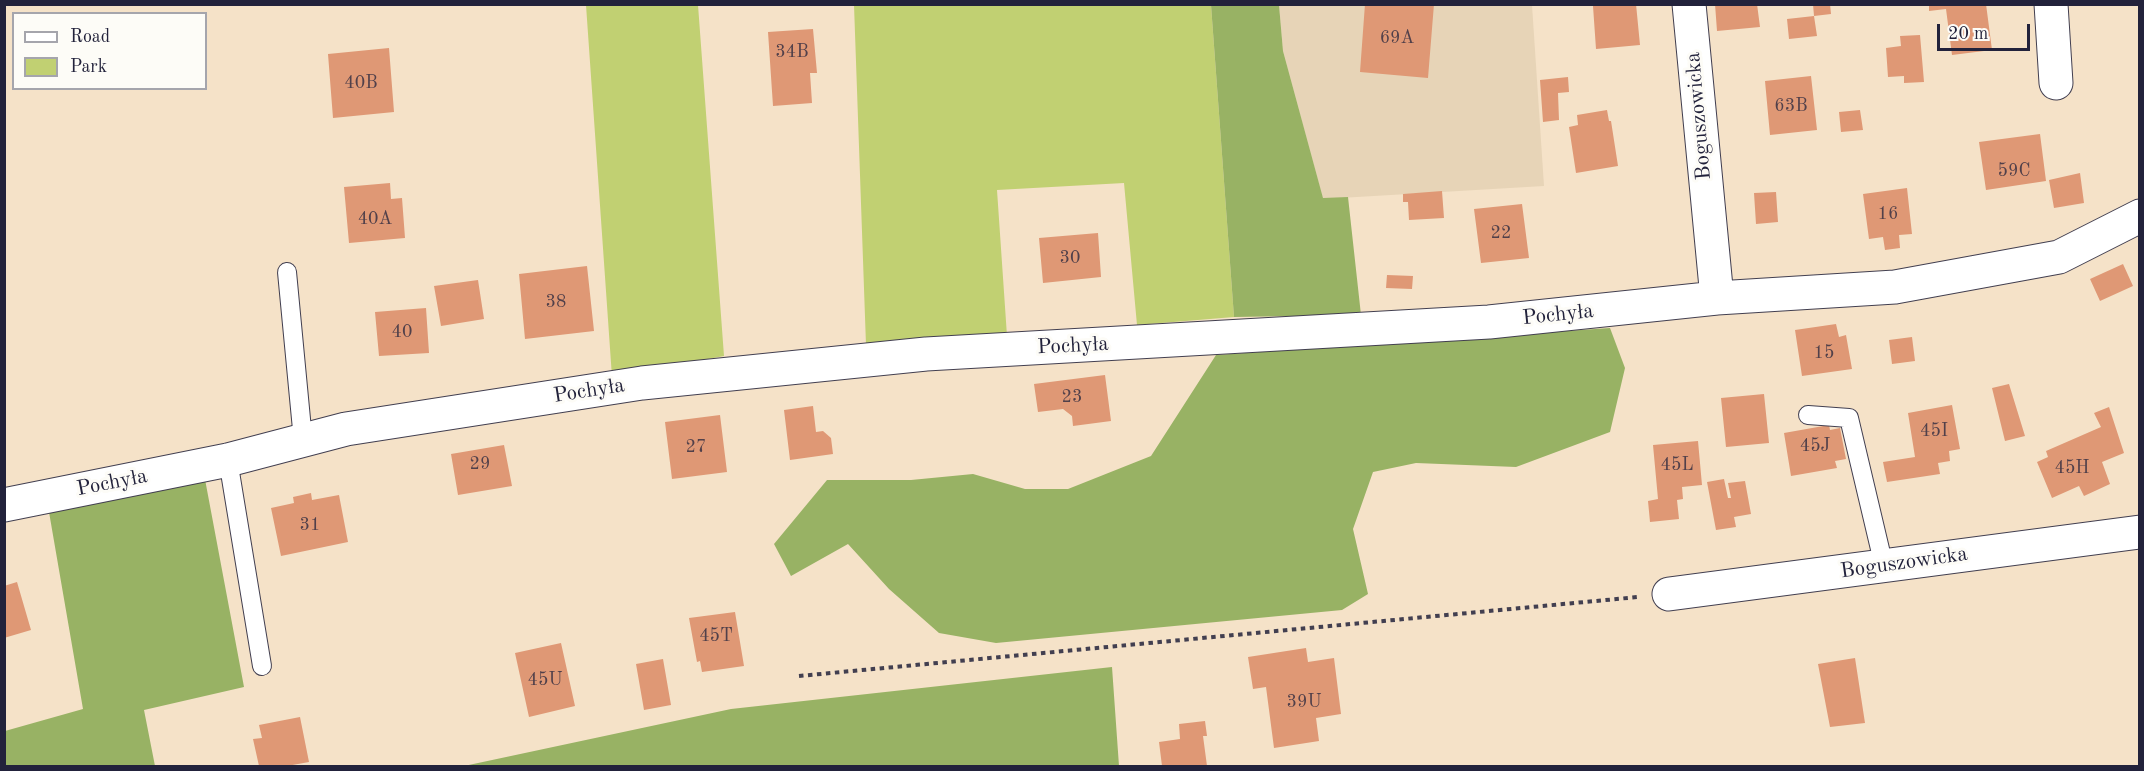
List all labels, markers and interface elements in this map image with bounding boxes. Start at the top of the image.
legend [12,12,207,90]
scale bar [1940,12,2033,50]
text: 20 m [1948,25,1988,43]
house number: 69A [1380,27,1414,49]
text: Road [70,28,110,46]
house number: 34B [775,41,809,63]
street label: Boguszowicka [1681,51,1717,181]
text: Park [70,58,107,76]
house number: 40B [344,72,378,94]
house number: 63B [1774,95,1808,117]
house number: 59C [1998,160,2030,182]
house number: 16 [1878,203,1898,225]
house number: 40A [358,208,392,230]
house number: 22 [1491,222,1511,244]
house number: 30 [1060,247,1080,269]
house number: 38 [546,291,566,313]
street label: Pochyła [1521,299,1595,331]
house number: 40 [392,321,412,343]
street label: Pochyła [1037,332,1109,360]
house number: 15 [1814,342,1834,364]
street label: Pochyła [552,373,626,409]
house number: 23 [1062,386,1082,408]
house number: 45I [1920,420,1948,442]
house number: 45J [1800,435,1830,457]
house number: 27 [686,436,706,458]
house number: 29 [470,453,490,475]
house number: 45L [1661,454,1693,476]
house number: 45H [2054,457,2090,479]
street label: Pochyła [75,464,149,502]
house number: 31 [300,514,320,536]
street label: Boguszowicka [1839,542,1969,584]
house number: 45T [699,625,733,647]
house number: 45U [528,669,562,691]
house number: 39U [1287,691,1321,713]

